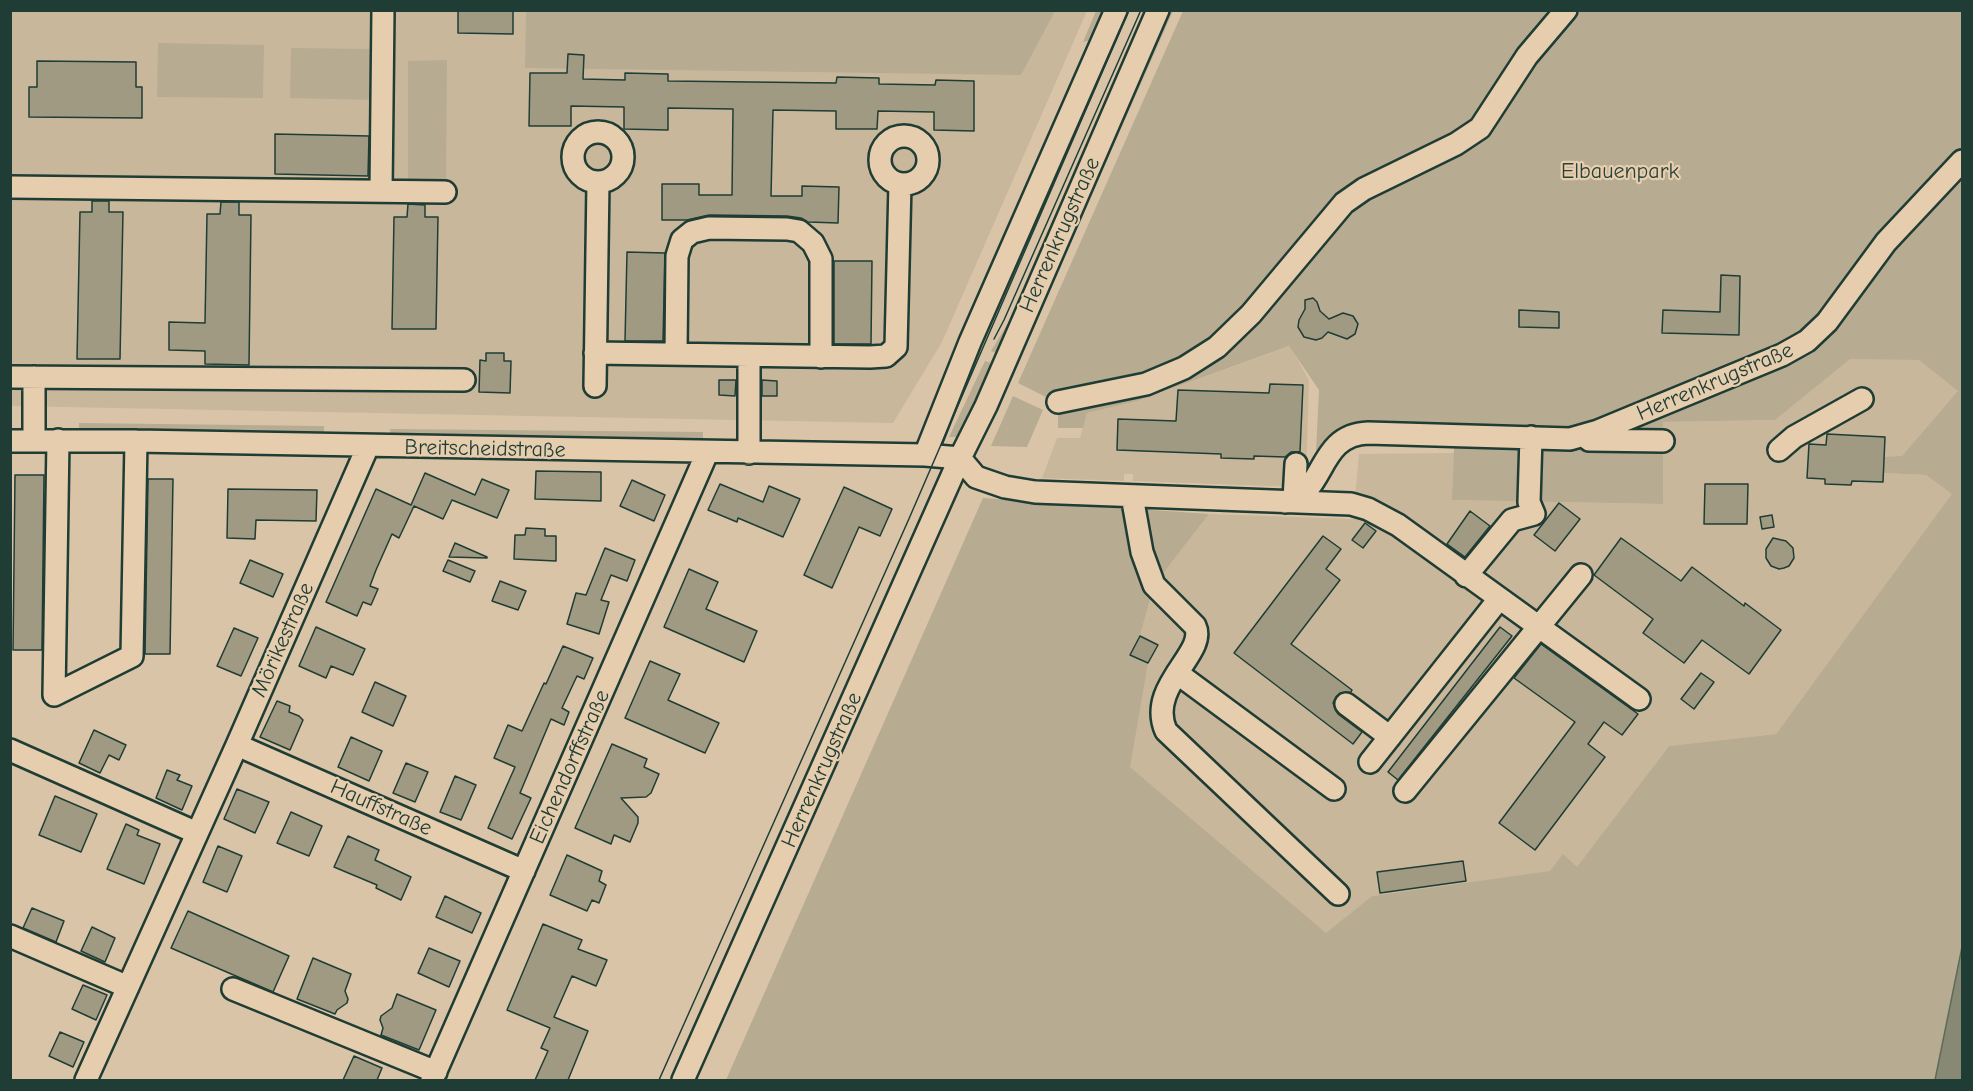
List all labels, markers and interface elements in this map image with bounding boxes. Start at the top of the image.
street label: Herrenkrugstraße [1014,153,1106,317]
park label: Elbauenpark [1561,159,1679,185]
street label: Herrenkrugstraße [1633,337,1797,427]
street label: Breitscheidstraße [404,434,566,464]
street label: Mörikestraße [246,579,320,701]
street label: Eichendorffstraße [524,686,616,848]
street label: Herrenkrugstraße [776,688,868,852]
street label: Hauffstraße [326,774,436,842]

